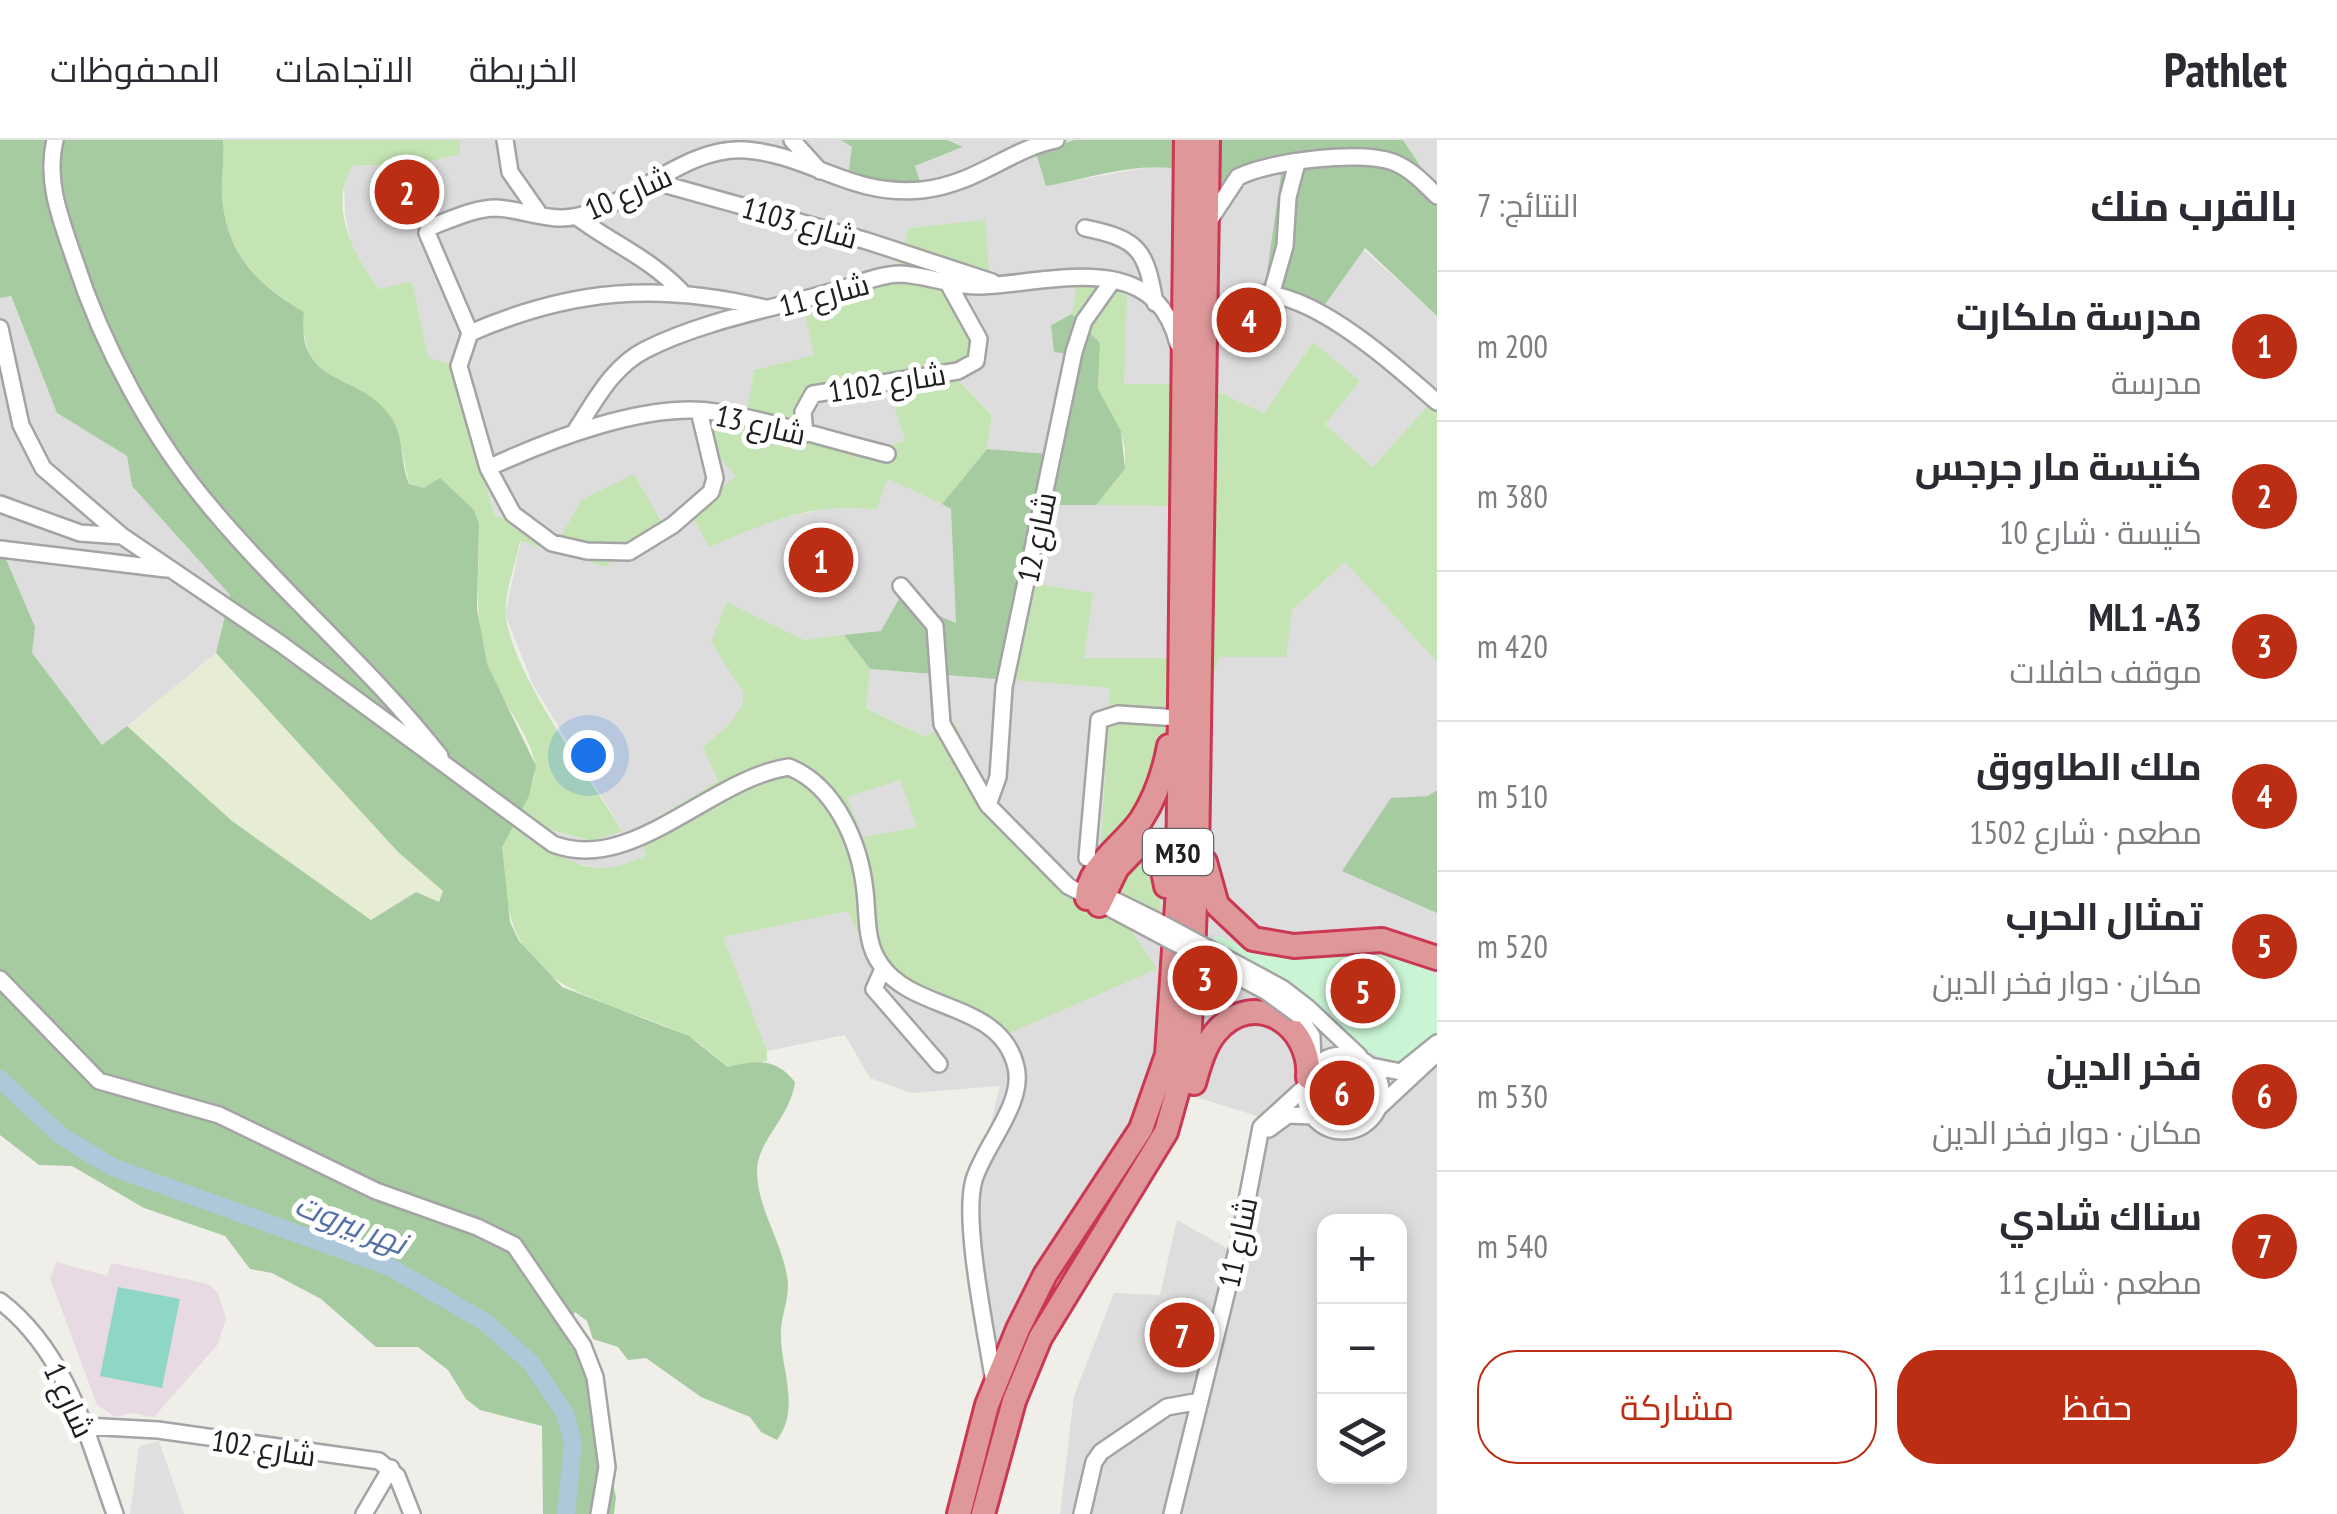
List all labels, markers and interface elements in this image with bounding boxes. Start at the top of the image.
text: Pathlet [2164,38,2287,100]
text: المحفوظات [50,46,220,92]
text: الاتجاهات [275,46,414,92]
text: الخريطة [469,46,578,92]
pin: 2 [374,155,440,230]
street label: شارع 10 [578,156,679,230]
text: بالقرب منك [2090,178,2297,233]
text: النتائج: 7 [1477,184,1579,226]
street label: شارع 1103 [737,187,862,259]
street label: شارع 11 [775,263,874,327]
pin: 4 [1216,282,1282,358]
text: مدرسة ملكارت [1956,291,2202,340]
text: 200 m [1477,325,1548,367]
text: 1 [2257,325,2272,367]
street label: شارع 1102 [825,353,949,413]
text: مدرسة [2111,361,2202,403]
street label: شارع 13 [712,395,810,455]
text: كنيسة مار جرجس [1915,441,2202,490]
text: 380 m [1477,475,1548,517]
text: 2 [2257,475,2272,517]
street label: شارع 12 [1007,488,1067,586]
text: كنيسة · شارع 10 [1999,511,2202,553]
pin: 1 [788,522,854,598]
text: ML1 -A3 [2088,592,2202,641]
text: 420 m [1477,625,1548,667]
text: 3 [2257,625,2272,667]
text: موقف حافلات [2010,650,2202,692]
your location [563,730,614,781]
text: ملك الطاووق [1976,741,2202,790]
text: 510 m [1477,775,1548,817]
text: 4 [2257,775,2272,817]
text: مطعم · شارع 1502 [1969,811,2202,853]
road number: M30 [1143,829,1213,875]
text: تمثال الحرب [2005,891,2202,940]
text: 520 m [1477,925,1548,967]
text: 5 [2257,925,2272,967]
pin: 3 [1172,940,1238,1016]
pin: 5 [1330,954,1396,1028]
text: مكان · دوار فخر الدين [1932,961,2202,1003]
text: فخر الدين [2046,1041,2202,1090]
pin: 6 [1310,1056,1374,1130]
text: 530 m [1477,1075,1548,1117]
text: 6 [2257,1075,2272,1117]
text: مكان · دوار فخر الدين [1932,1111,2202,1153]
water label: نهر بيروت [289,1183,416,1265]
text: سناك شادي [1999,1191,2202,1240]
street label: شارع 11 [1208,1193,1268,1291]
map controls [1317,1214,1407,1484]
button: + [1317,1214,1407,1304]
text: 540 m [1477,1225,1548,1267]
text: 7 [2257,1225,2272,1267]
text: مطعم · شارع 11 [1998,1261,2202,1303]
pin: 7 [1150,1298,1214,1372]
button: − [1317,1304,1407,1394]
button: مشاركة [1477,1350,1877,1464]
button: حفظ [1897,1350,2297,1464]
street label: شارع 1 [34,1356,104,1444]
button: layers [1317,1394,1407,1484]
street label: شارع 102 [209,1420,319,1476]

